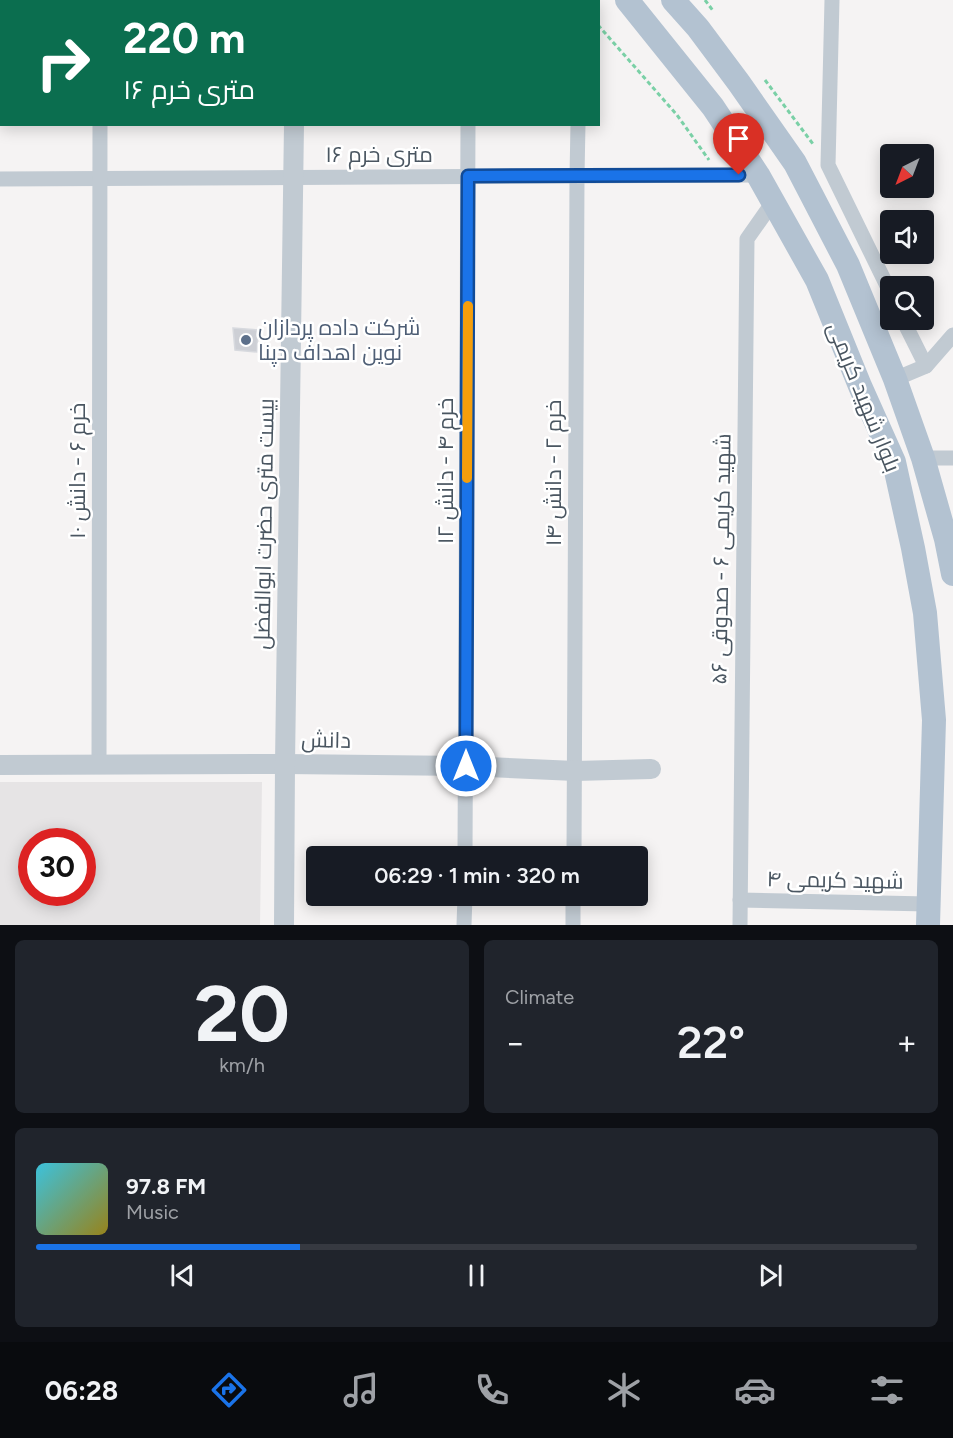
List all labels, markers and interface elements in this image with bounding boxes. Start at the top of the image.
text: 220 m [123,13,245,64]
icon: right [24,24,102,102]
text: ۱۶ متری خرم [123,73,255,106]
pin [713,113,764,175]
icon: arrive [722,122,755,155]
street label: ۱۶ متری خرم [325,141,433,170]
north arrow [880,144,934,198]
map controls [880,144,934,330]
button: sound [880,210,934,264]
button: search [880,276,934,330]
place label: شرکت داده پردازان نوین اهداف دپنا [258,314,420,367]
street label: بلوار شهید کریمی [822,318,906,476]
marker: شرکت داده پردازان نوین اهداف دپنا [239,333,253,347]
street label: بیست متری حضرت ابوالفضل [248,398,280,650]
street label: خرم ۴ - دانش ۱۲ [432,398,461,544]
street label: خرم ۲ - دانش ۱۴ [540,400,569,546]
street label: خرم ۶ - دانش ۱۰ [64,403,93,539]
street label: شهید کریمی ۶ - صدوقی ۵۶ [705,433,737,685]
street label: دانش [301,726,351,754]
position arrow [434,734,498,798]
speed limit sign: 30 [18,828,96,906]
text: 06:29 · 1 min · 320 m [374,862,580,889]
street label: شهید کریمی ۴ [766,865,904,895]
text: 20 [194,967,290,1061]
text: Climate [505,985,574,1009]
text: 22° [677,1015,745,1069]
text: − [505,1023,526,1062]
text: + [896,1023,917,1062]
text: km/h [219,1053,265,1077]
text: 97.8 FM [126,1173,206,1200]
text: Music [126,1200,179,1224]
icon: previous [166,1259,199,1292]
icon: pause [460,1259,493,1292]
icon: next [754,1259,787,1292]
icon: directions [208,1369,250,1411]
icon: music [340,1369,382,1411]
icon: phone [471,1369,513,1411]
icon: climate [603,1369,645,1411]
icon: car [734,1369,776,1411]
icon: filters [866,1369,908,1411]
text: 06:28 [45,1374,118,1407]

